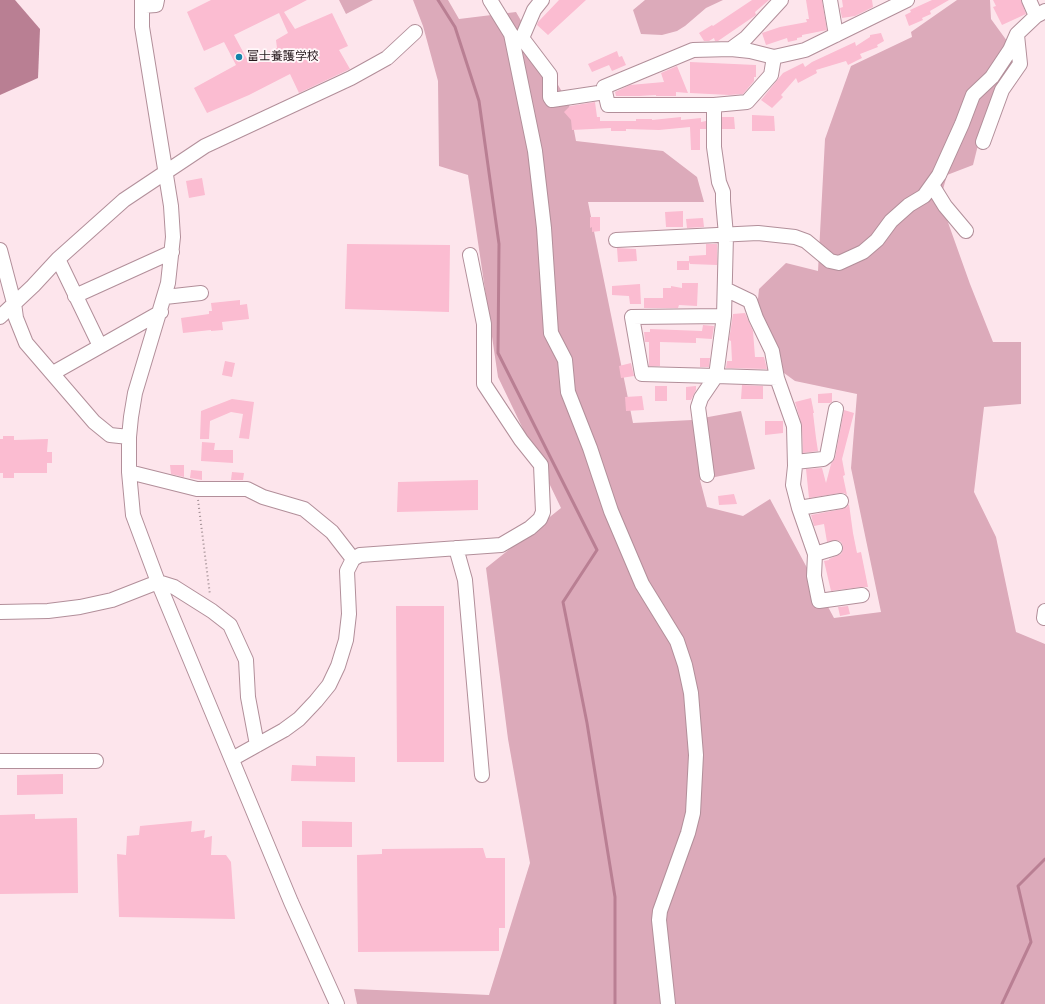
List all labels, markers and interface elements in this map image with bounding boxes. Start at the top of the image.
place label: 富士養護学校 [247,50,319,64]
marker: 富士養護学校 [234,52,244,62]

